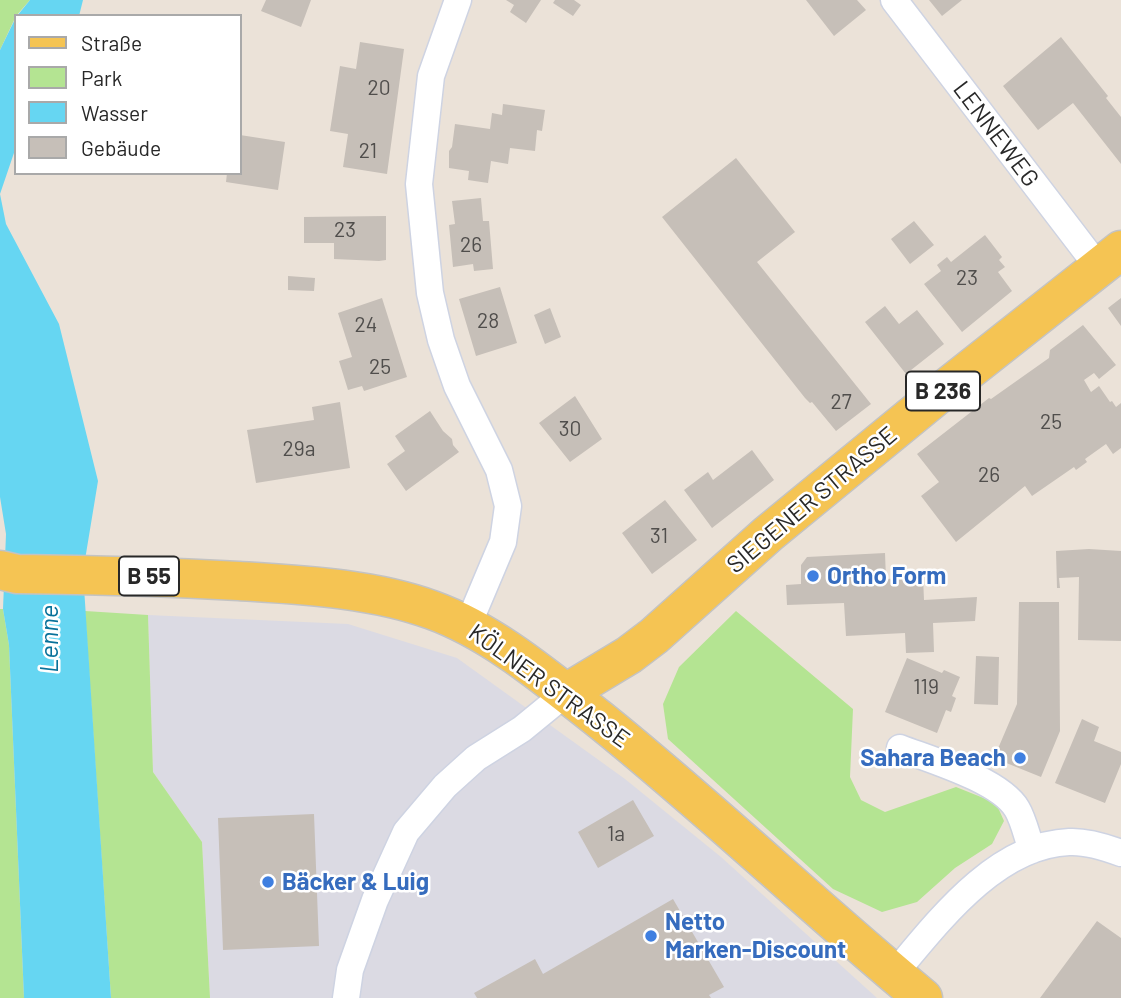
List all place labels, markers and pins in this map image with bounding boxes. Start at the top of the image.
place label: Ortho Form [827,562,946,590]
marker: Ortho Form [805,568,821,584]
place label: Sahara Beach [860,744,1006,772]
marker: Sahara Beach [1012,750,1028,766]
place label: Bäcker & Luig [282,868,429,896]
marker: Bäcker & Luig [260,874,276,890]
place label: Netto Marken-Discount [665,908,846,964]
marker: Netto Marken-Discount [643,928,659,944]

